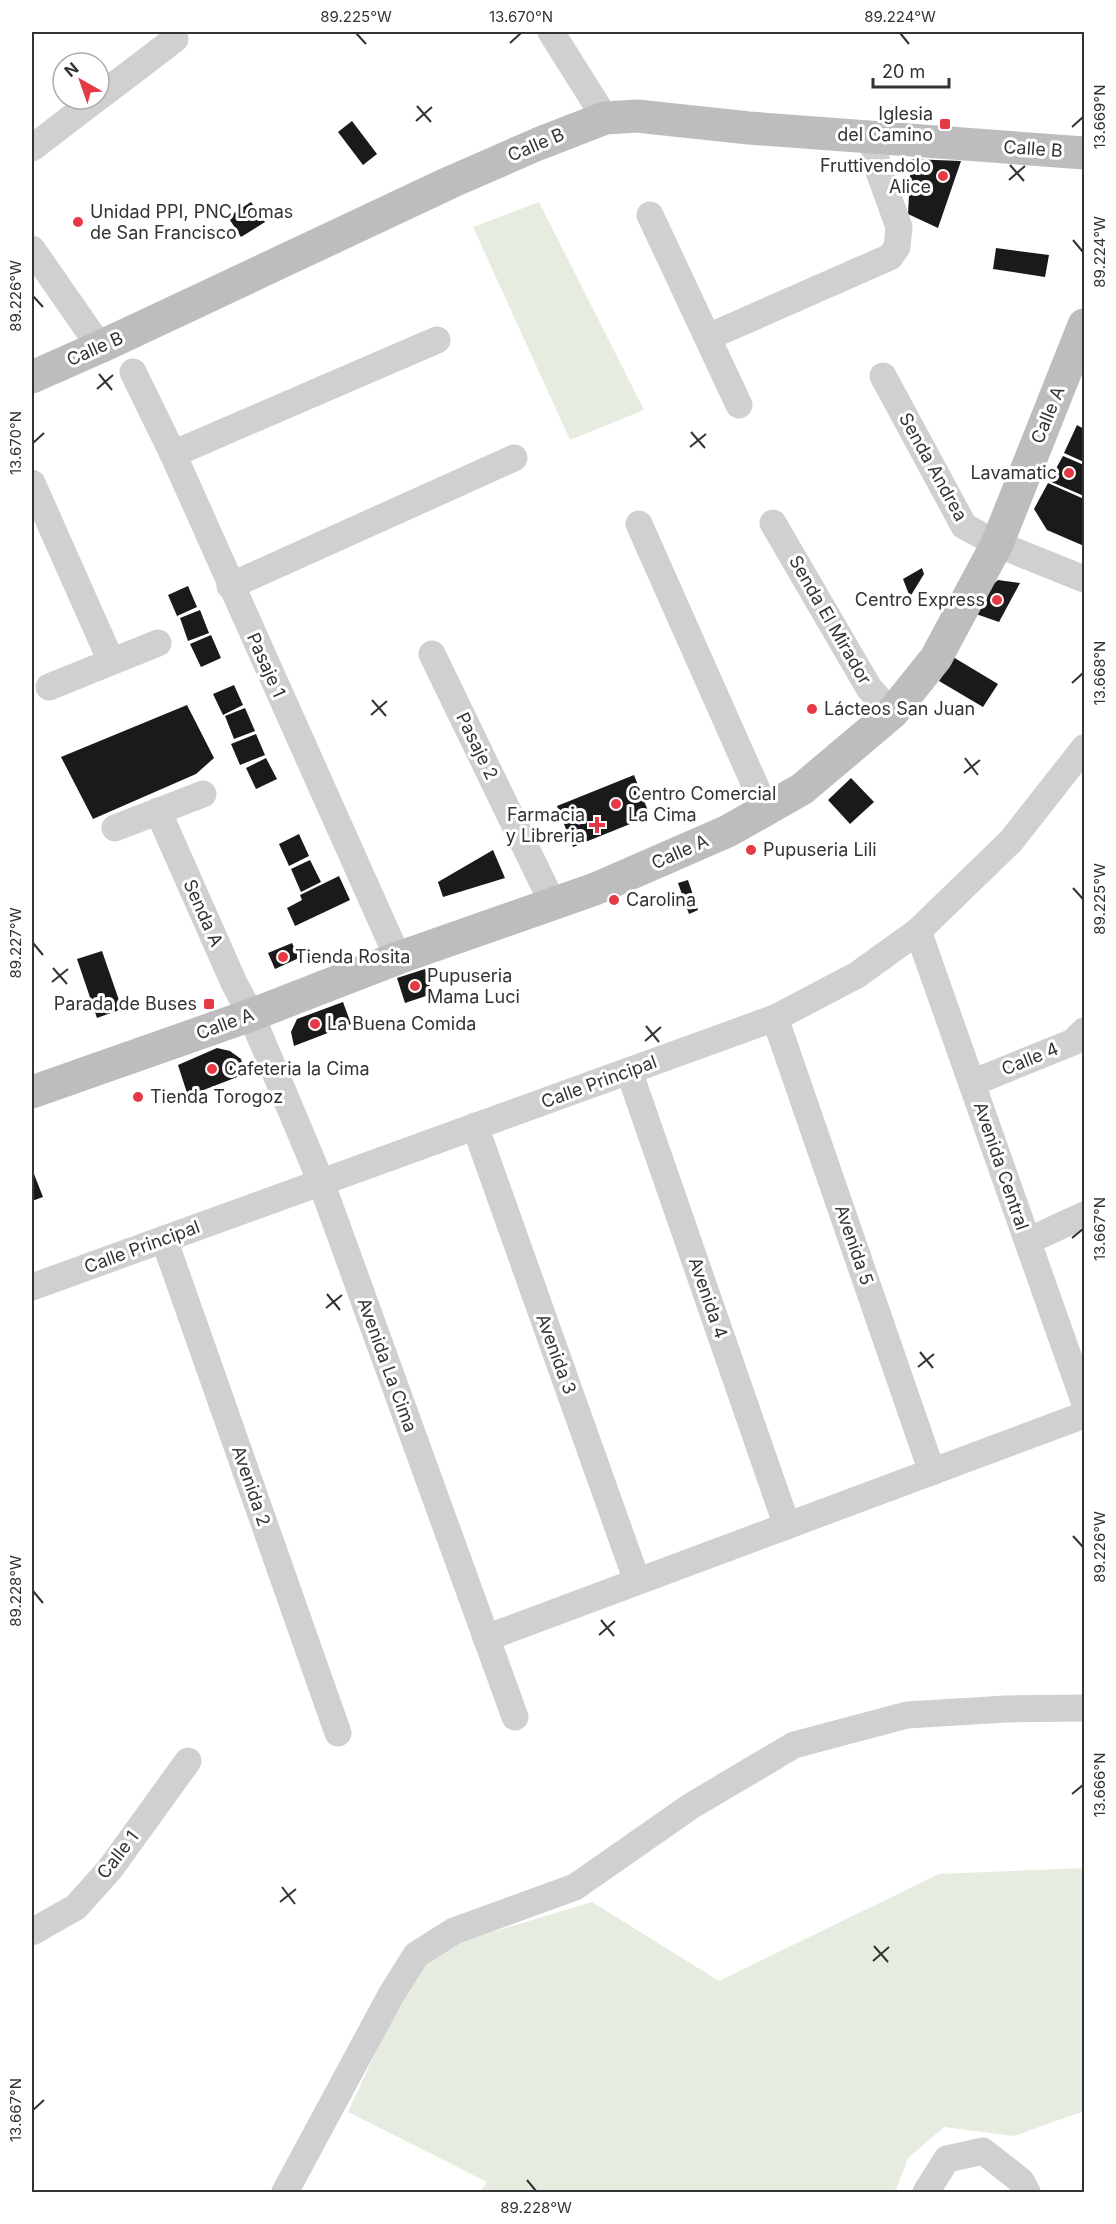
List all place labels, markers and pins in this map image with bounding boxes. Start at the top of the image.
place label: Iglesia del Camino [837,103,933,145]
marker: Iglesia del Camino [938,117,952,131]
place label: Fruttivendolo Alice [820,155,931,197]
marker: Fruttivendolo Alice [936,169,950,183]
place label: Unidad PPI, PNC Lomas de San Francisco [90,201,293,243]
marker: Unidad PPI, PNC Lomas de San Francisco [71,215,85,229]
place label: Lavamatic [970,462,1057,483]
marker: Lavamatic [1062,466,1076,480]
place label: Centro Express [855,589,985,610]
marker: Centro Express [990,593,1004,607]
place label: Lácteos San Juan [824,698,975,719]
marker: Lácteos San Juan [805,702,819,716]
place label: Centro Comercial La Cima [628,783,776,825]
marker: Centro Comercial La Cima [609,797,623,811]
place label: Farmacia y Libreria [506,804,585,846]
marker: Farmacia y Libreria [590,818,604,832]
place label: Pupuseria Lili [763,839,877,860]
marker: Pupuseria Lili [744,843,758,857]
place label: Carolina [626,889,696,910]
marker: Carolina [607,893,621,907]
place label: Tienda Rosita [295,946,410,967]
marker: Tienda Rosita [276,950,290,964]
place label: Pupuseria Mama Luci [427,965,520,1007]
marker: Pupuseria Mama Luci [408,979,422,993]
place label: Parada de Buses [54,993,197,1014]
marker: Parada de Buses [202,997,216,1011]
place label: La Buena Comida [327,1013,476,1034]
marker: La Buena Comida [308,1017,322,1031]
place label: Cafeteria la Cima [224,1058,370,1079]
marker: Cafeteria la Cima [205,1062,219,1076]
place label: Tienda Torogoz [150,1086,283,1107]
marker: Tienda Torogoz [131,1090,145,1104]

